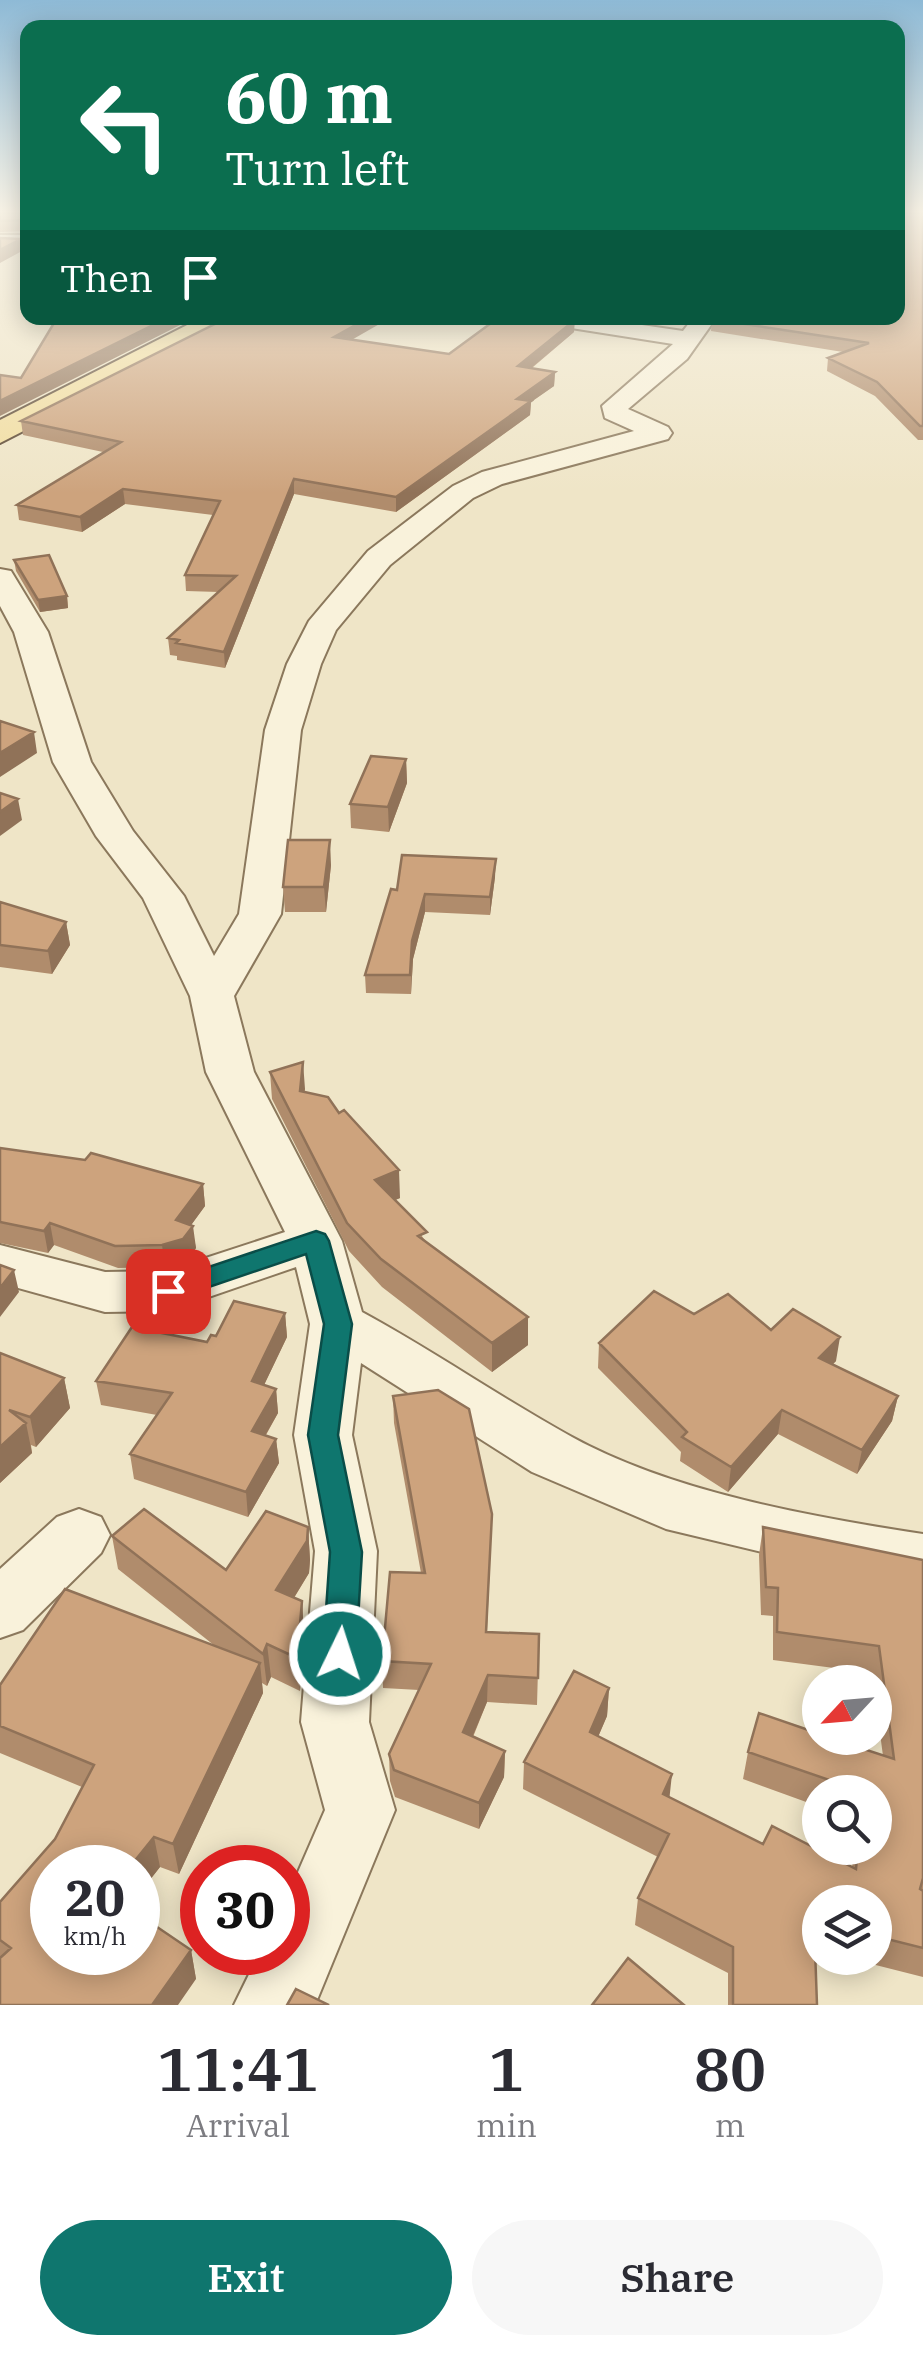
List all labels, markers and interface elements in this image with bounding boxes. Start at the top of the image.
text: 60 m [225,51,393,142]
icon: left [60,60,190,190]
text: Turn left [225,139,409,197]
icon: arrive [173,250,228,305]
text: Then [60,253,153,302]
pin [126,1249,211,1334]
icon: arrive [141,1264,196,1319]
position arrow [288,1602,392,1706]
north arrow [802,1665,892,1755]
map controls [802,1665,892,1975]
button: search [802,1775,892,1865]
speed limit sign: 30 [180,1845,310,1975]
text: 20 [65,1865,125,1930]
button: layers [802,1885,892,1975]
text: km/h [63,1919,127,1952]
text: 11:41 [157,2029,319,2108]
text: 1 [488,2029,524,2108]
text: 80 [694,2029,766,2108]
text: Arrival [186,2104,290,2146]
text: min [476,2104,537,2146]
text: m [715,2104,745,2146]
button: Exit [40,2220,452,2335]
button: Share [472,2220,883,2335]

